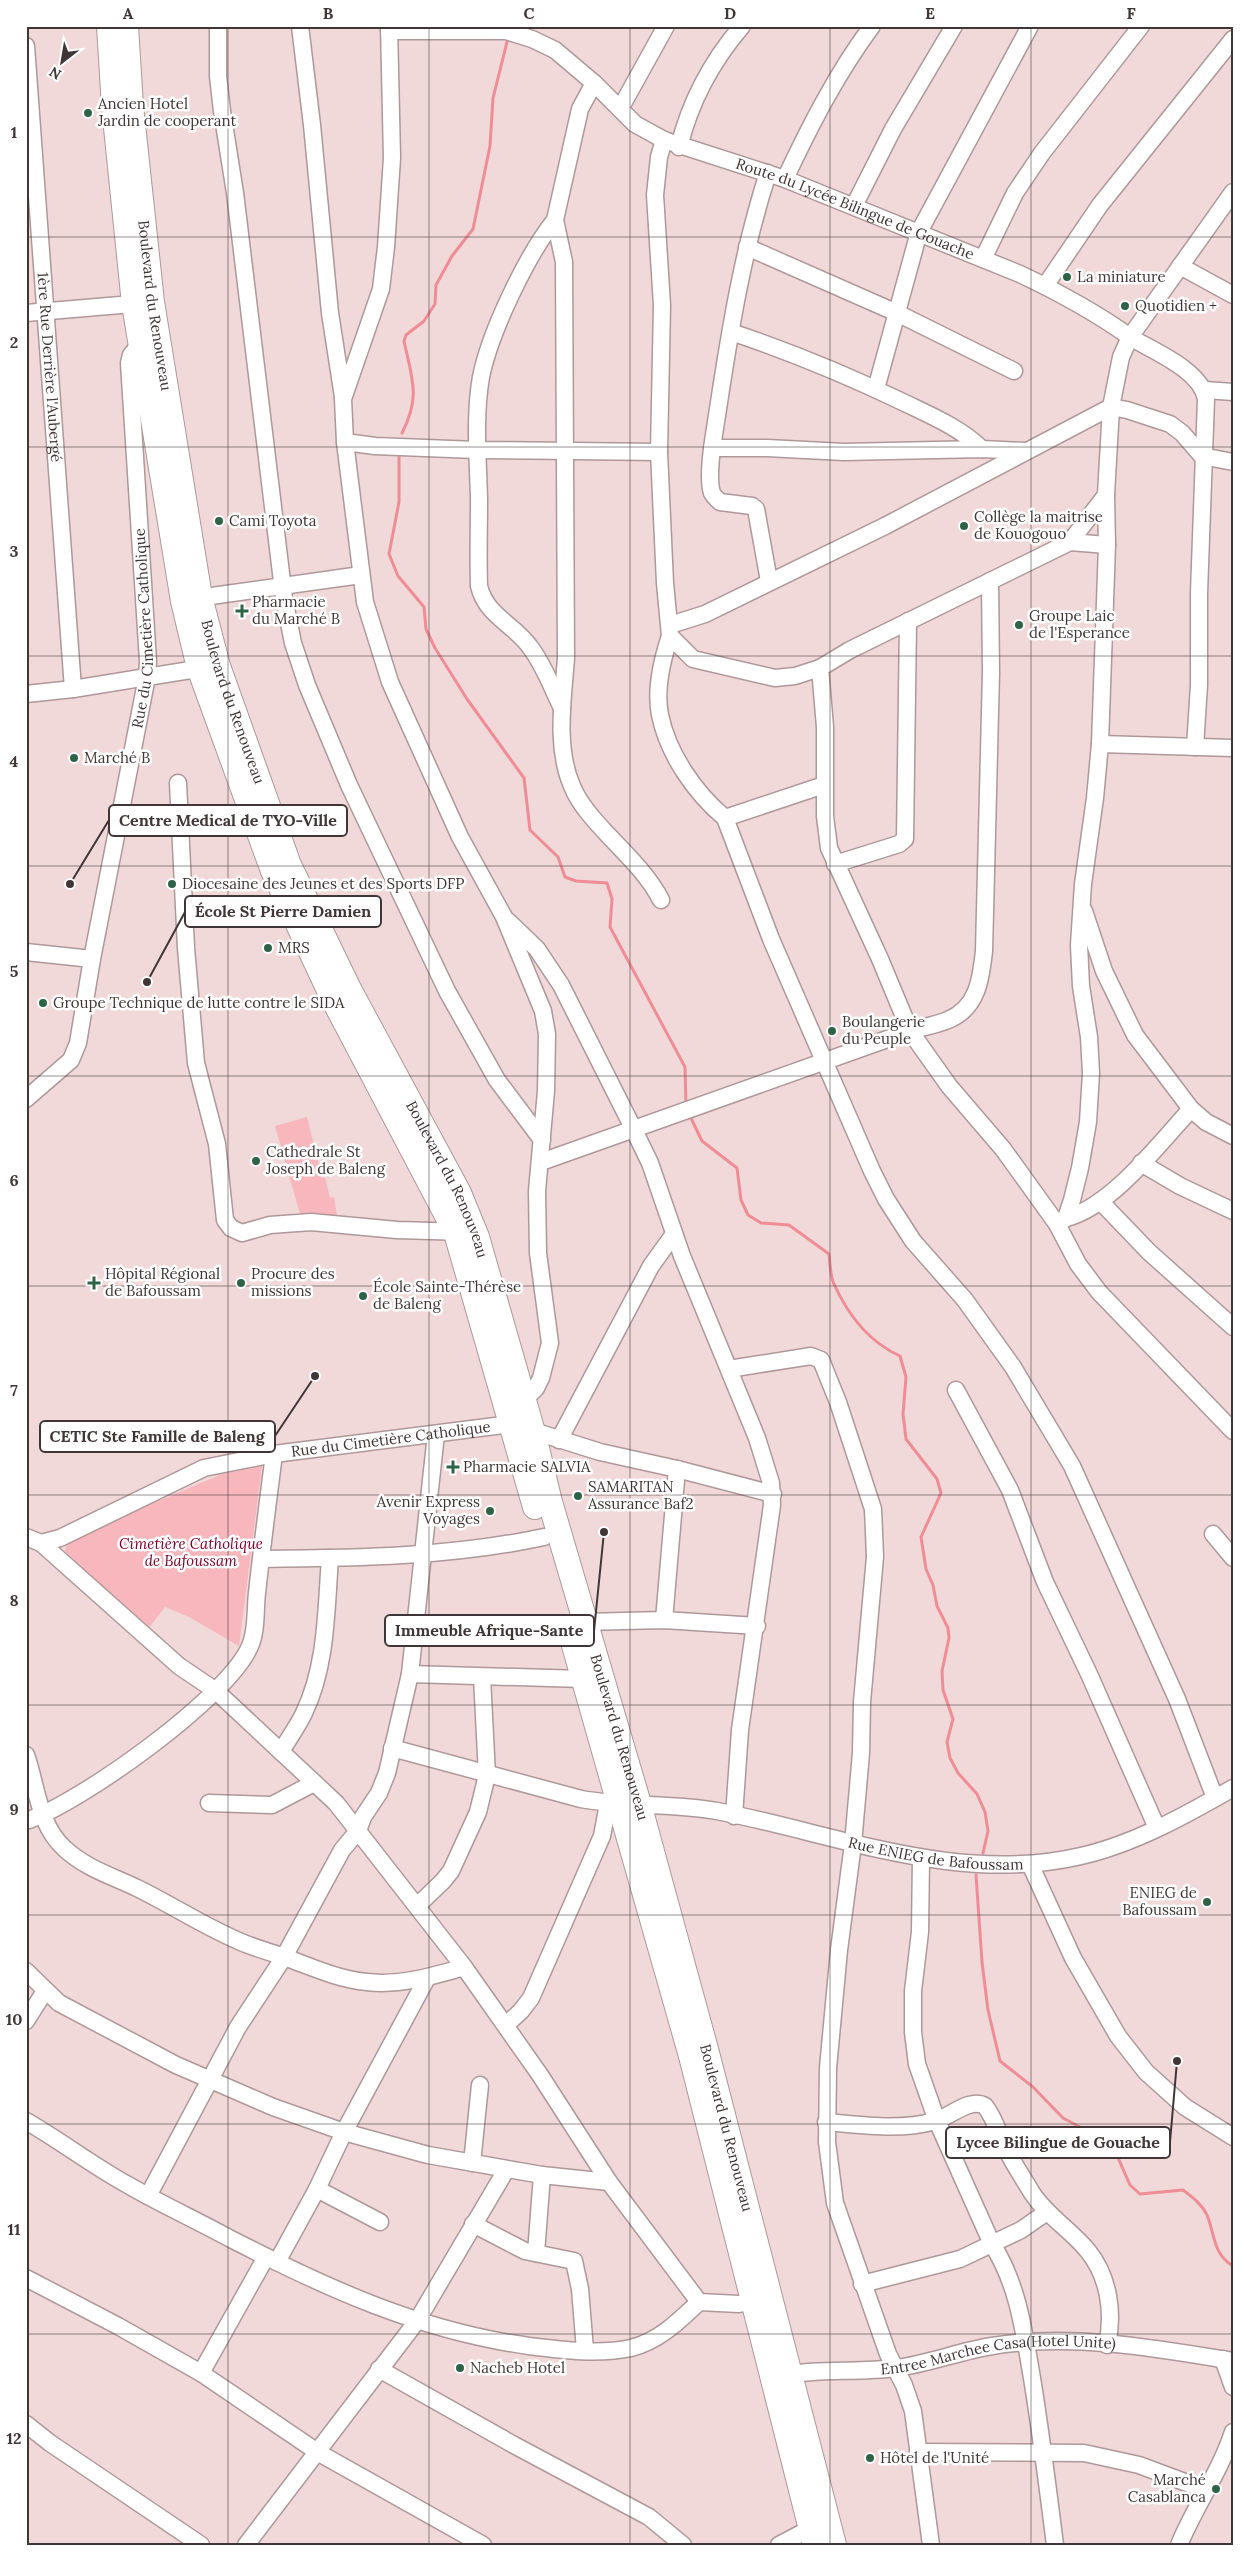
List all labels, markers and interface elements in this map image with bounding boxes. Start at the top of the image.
text: A [123,3,134,23]
text: B [323,3,334,23]
text: C [523,3,535,23]
text: D [724,3,736,23]
text: E [925,3,935,23]
text: F [1126,3,1136,23]
north arrow [38,38,88,88]
text: N [46,63,65,84]
place label: Ancien Hotel Jardin de cooperant [97,94,236,130]
marker: Ancien Hotel Jardin de cooperant [82,107,94,119]
text: 1 [11,122,17,142]
street label: Route du Lycée Bilingue de Gouache [733,154,977,263]
street label: Boulevard du Renouveau [134,219,176,392]
place label: La miniature [1077,267,1166,286]
marker: La miniature [1061,271,1073,283]
street label: 1ère Rue Derrière l'Aubergé [34,272,66,463]
place label: Quotidien + [1135,296,1217,315]
marker: Quotidien + [1119,300,1131,312]
text: 2 [10,332,18,352]
place label: Collège la maitrise de Kouogouo [974,507,1103,543]
place label: Cami Toyota [229,511,317,530]
marker: Cami Toyota [213,515,225,527]
marker: Collège la maitrise de Kouogouo [958,520,970,532]
street label: Rue du Cimetière Catholique [127,528,157,730]
text: 3 [10,541,19,561]
place label: Pharmacie du Marché B [252,592,340,628]
marker: Pharmacie du Marché B [236,605,248,617]
place label: Groupe Laic de l'Esperance [1029,606,1130,642]
street label: Boulevard du Renouveau [197,617,269,786]
marker: Groupe Laic de l'Esperance [1013,619,1025,631]
place label: Marché B [84,748,150,767]
text: 4 [10,751,19,771]
marker: Marché B [68,752,80,764]
callout: Centre Medical de TYO-Ville [109,805,347,836]
text: Centre Medical de TYO-Ville [119,810,337,830]
place label: Diocesaine des Jeunes et des Sports DFP [182,874,464,893]
marker: Diocesaine des Jeunes et des Sports DFP [166,878,178,890]
callout: École St Pierre Damien [185,896,381,927]
text: École St Pierre Damien [195,901,371,921]
place label: MRS [278,938,310,957]
marker: MRS [262,942,274,954]
text: 5 [10,961,19,981]
place label: Groupe Technique de lutte contre le SIDA [53,993,345,1012]
marker: Groupe Technique de lutte contre le SIDA [37,997,49,1009]
place label: Boulangerie du Peuple [842,1012,925,1048]
marker: Boulangerie du Peuple [826,1025,838,1037]
street label: Boulevard du Renouveau [402,1097,492,1260]
place label: Cathedrale St Joseph de Baleng [265,1142,386,1178]
marker: Cathedrale St Joseph de Baleng [250,1155,262,1167]
text: 6 [9,1170,19,1190]
place label: Hôpital Régional de Bafoussam [105,1264,220,1300]
place label: Procure des missions [251,1264,335,1300]
marker: Hôpital Régional de Bafoussam [87,1276,101,1290]
marker: Procure des missions [235,1277,247,1289]
place label: École Sainte-Thérèse de Baleng [373,1277,521,1313]
marker: École Sainte-Thérèse de Baleng [357,1290,369,1302]
text: 7 [10,1380,18,1400]
street label: Rue du Cimetière Catholique [290,1417,492,1461]
callout: CETIC Ste Famille de Baleng [40,1421,275,1452]
text: CETIC Ste Famille de Baleng [49,1426,266,1446]
place label: Pharmacie SALVIA [463,1457,591,1476]
marker: Pharmacie SALVIA [447,1461,459,1473]
place label: SAMARITAN Assurance Baf2 [587,1477,694,1513]
marker: SAMARITAN Assurance Baf2 [572,1490,584,1502]
place label: Avenir Express Voyages [376,1492,480,1528]
marker: Avenir Express Voyages [484,1505,496,1517]
park label: Cimetière Catholique de Bafoussam [119,1534,263,1570]
text: 8 [9,1590,19,1610]
callout: Immeuble Afrique-Sante [385,1615,594,1646]
text: Immeuble Afrique-Sante [395,1620,584,1640]
street label: Boulevard du Renouveau [586,1652,653,1822]
text: 9 [9,1799,19,1819]
street label: Rue ENIEG de Bafoussam [846,1832,1024,1874]
place label: ENIEG de Bafoussam [1122,1883,1197,1919]
marker: ENIEG de Bafoussam [1201,1896,1213,1908]
text: 10 [6,2009,22,2029]
street label: Boulevard du Renouveau [696,2042,758,2213]
callout: Lycee Bilingue de Gouache [946,2127,1170,2158]
text: Lycee Bilingue de Gouache [956,2132,1160,2152]
text: 11 [8,2219,21,2239]
street label: Entree Marchee Casa(Hotel Unite) [880,2331,1117,2379]
place label: Nacheb Hotel [470,2358,565,2377]
marker: Nacheb Hotel [454,2362,466,2374]
text: 12 [6,2428,22,2448]
place label: Hôtel de l'Unité [880,2448,989,2467]
marker: Hôtel de l'Unité [864,2452,876,2464]
place label: Marché Casablanca [1128,2470,1206,2506]
marker: Marché Casablanca [1210,2483,1222,2495]

